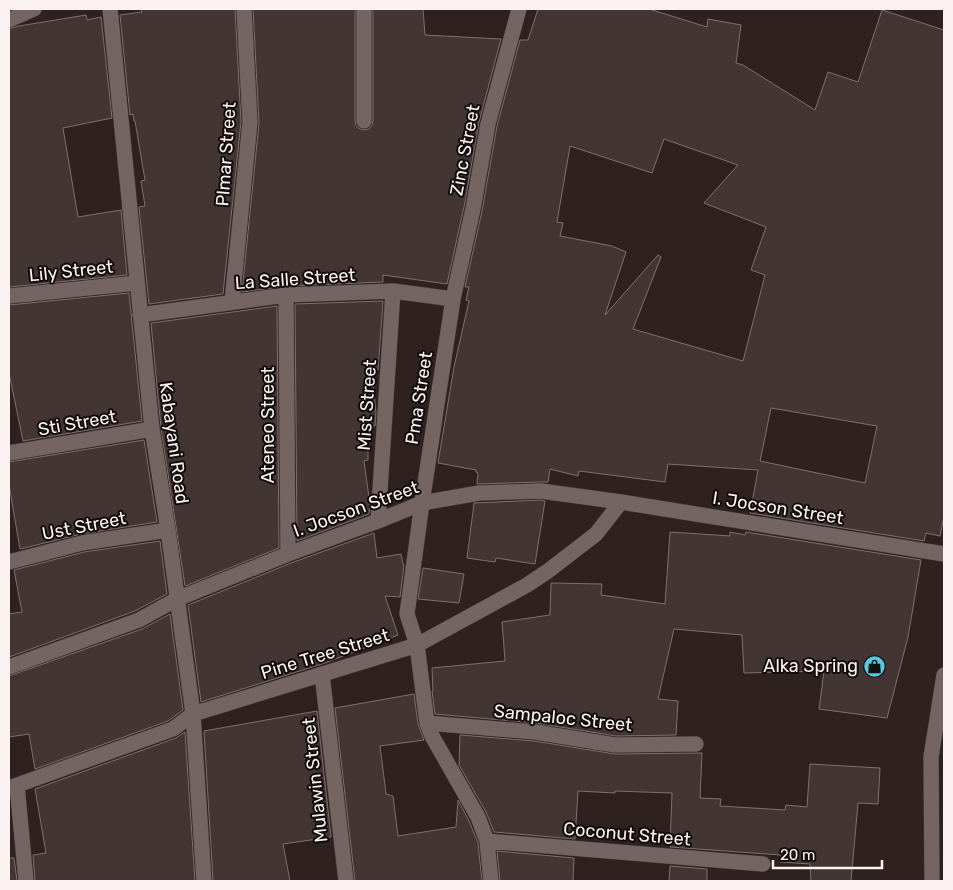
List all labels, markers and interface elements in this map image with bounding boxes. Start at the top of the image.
street label: Plmar Street [211,101,241,207]
street label: Zinc Street [445,103,485,197]
street label: Lily Street [28,256,114,286]
street label: La Salle Street [234,264,356,294]
street label: Pma Street [401,350,437,446]
street label: Mist Street [353,359,381,451]
street label: Ateneo Street [257,367,279,483]
street label: Kabayani Road [155,381,193,505]
street label: Sti Street [36,405,118,441]
street label: I. Jocson Street [290,476,422,542]
street label: I. Jocson Street [711,487,845,529]
street label: Ust Street [40,507,128,545]
street label: Pine Tree Street [258,624,392,684]
shop icon: Alka Spring [862,654,886,678]
place label: Alka Spring [763,655,858,677]
street label: Sampaloc Street [493,700,633,736]
street label: Mulawin Street [297,716,333,844]
street label: Coconut Street [562,817,692,851]
scale bar [773,838,882,870]
text: 20 m [780,846,815,864]

